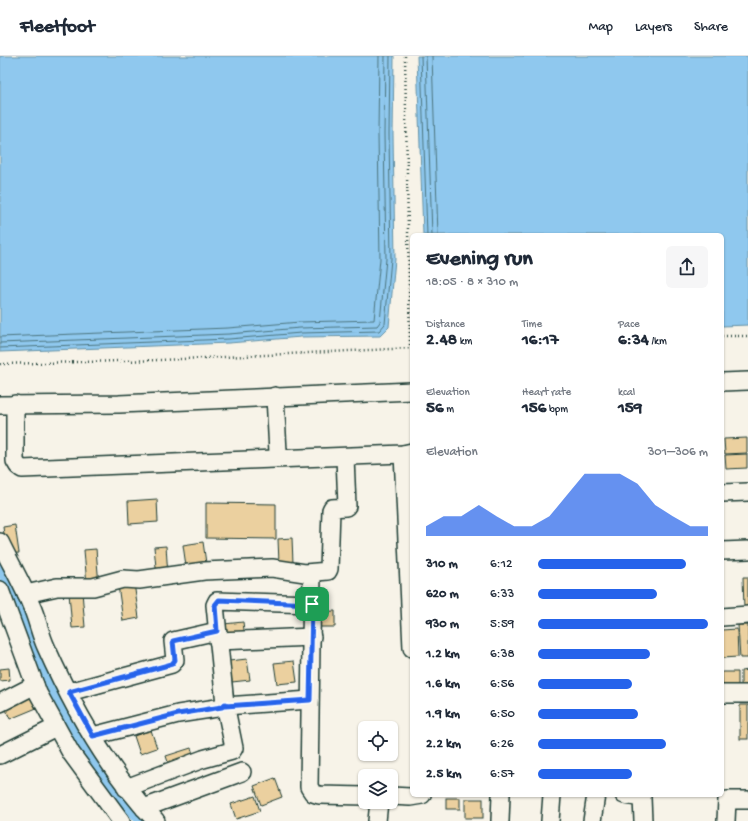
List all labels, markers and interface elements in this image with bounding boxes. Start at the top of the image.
text: Fleetfoot [20,16,95,39]
text: Map [589,19,613,36]
text: Layers [635,19,672,36]
text: Share [694,19,728,36]
button: share [666,246,708,288]
text: Evening run [426,247,533,273]
text: 18:05 · 8 × 310 m [426,275,518,290]
text: Distance [426,319,465,331]
text: Time [522,319,542,331]
text: Pace [618,319,640,331]
text: 2.48 [426,331,457,351]
text: 16:17 [522,331,559,351]
text: 6:34 [618,331,649,351]
text: km [457,336,472,348]
text: /km [649,336,667,348]
text: Elevation [426,387,470,399]
text: Heart rate [522,387,571,399]
text: kcal [618,387,635,399]
text: 56 [426,399,444,419]
text: 156 [522,399,546,419]
text: 159 [618,399,642,419]
text: m [444,404,454,416]
text: bpm [546,404,568,416]
text: Elevation [426,445,478,460]
text: 301–306 m [648,445,708,460]
text: 310 m [426,557,458,572]
text: 6:12 [490,557,512,572]
pin [295,587,329,621]
text: 620 m [426,587,459,602]
text: 6:33 [490,587,514,602]
icon: arrive [301,593,323,615]
text: 930 m [426,617,459,632]
text: 5:59 [490,617,514,632]
text: 1.2 km [426,647,460,662]
text: 6:38 [490,647,515,662]
text: 1.6 km [426,677,460,692]
text: 6:56 [490,677,514,692]
text: 1.9 km [426,707,460,722]
text: 6:50 [490,707,515,722]
map controls [358,721,398,809]
button: locate [358,721,398,761]
text: 2.2 km [426,737,461,752]
text: 6:26 [490,737,514,752]
text: 2.5 km [426,767,461,782]
text: 6:57 [490,767,514,782]
button: layers [358,769,398,809]

